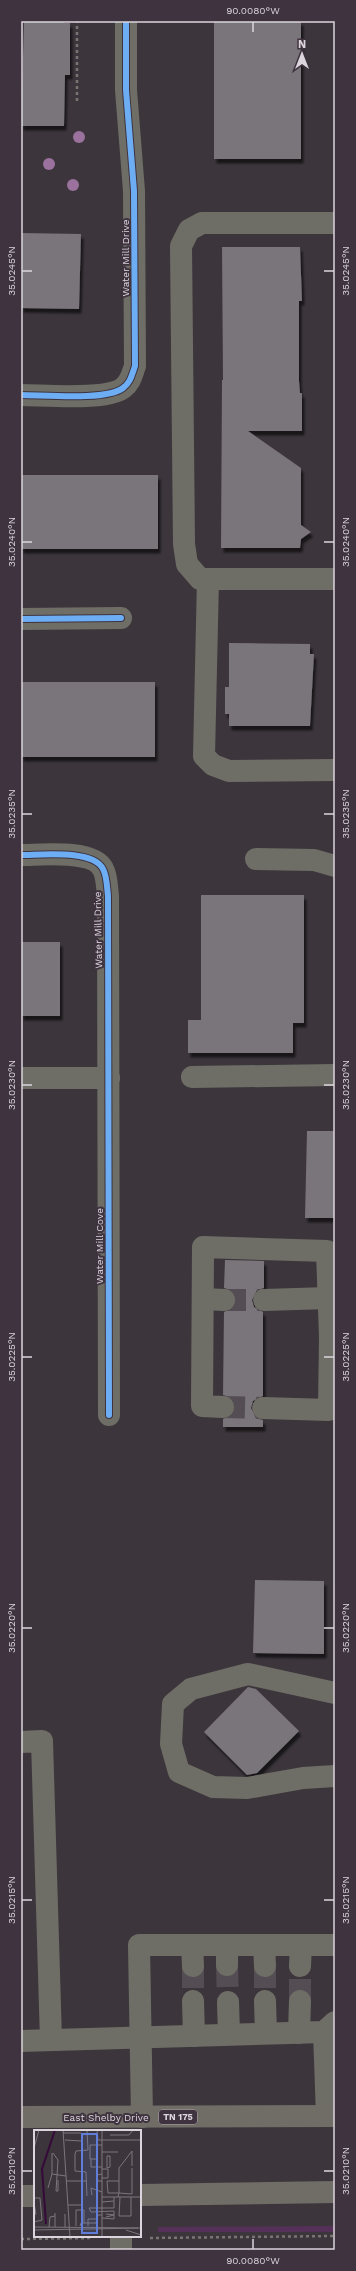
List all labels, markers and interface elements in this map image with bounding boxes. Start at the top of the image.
text: 90.0080°W [226,5,280,16]
north arrow [282,34,322,74]
text: N [298,38,306,51]
street label: Water Mill Drive [120,219,131,297]
text: 35.0245°N [6,246,17,296]
text: 35.0245°N [340,246,351,296]
text: 35.0240°N [6,517,17,567]
text: 35.0240°N [340,517,351,567]
text: 35.0235°N [6,789,17,839]
text: 35.0235°N [340,789,351,839]
street label: Water Mill Drive [92,891,104,969]
text: 35.0230°N [6,1060,17,1110]
text: 35.0230°N [340,1060,351,1110]
street label: Water Mill Cove [94,1208,105,1284]
text: 35.0225°N [6,1332,17,1382]
text: 35.0225°N [340,1332,351,1382]
text: 35.0220°N [6,1603,17,1653]
text: 35.0220°N [340,1603,351,1653]
text: 35.0215°N [6,1876,17,1924]
text: 35.0215°N [340,1876,351,1924]
road number: TN 175 [159,2110,197,2124]
street label: East Shelby Drive [63,2112,149,2123]
inset map [34,2130,141,2237]
text: 35.0210°N [6,2147,17,2195]
text: 35.0210°N [340,2147,351,2195]
text: 90.0080°W [226,2255,280,2266]

